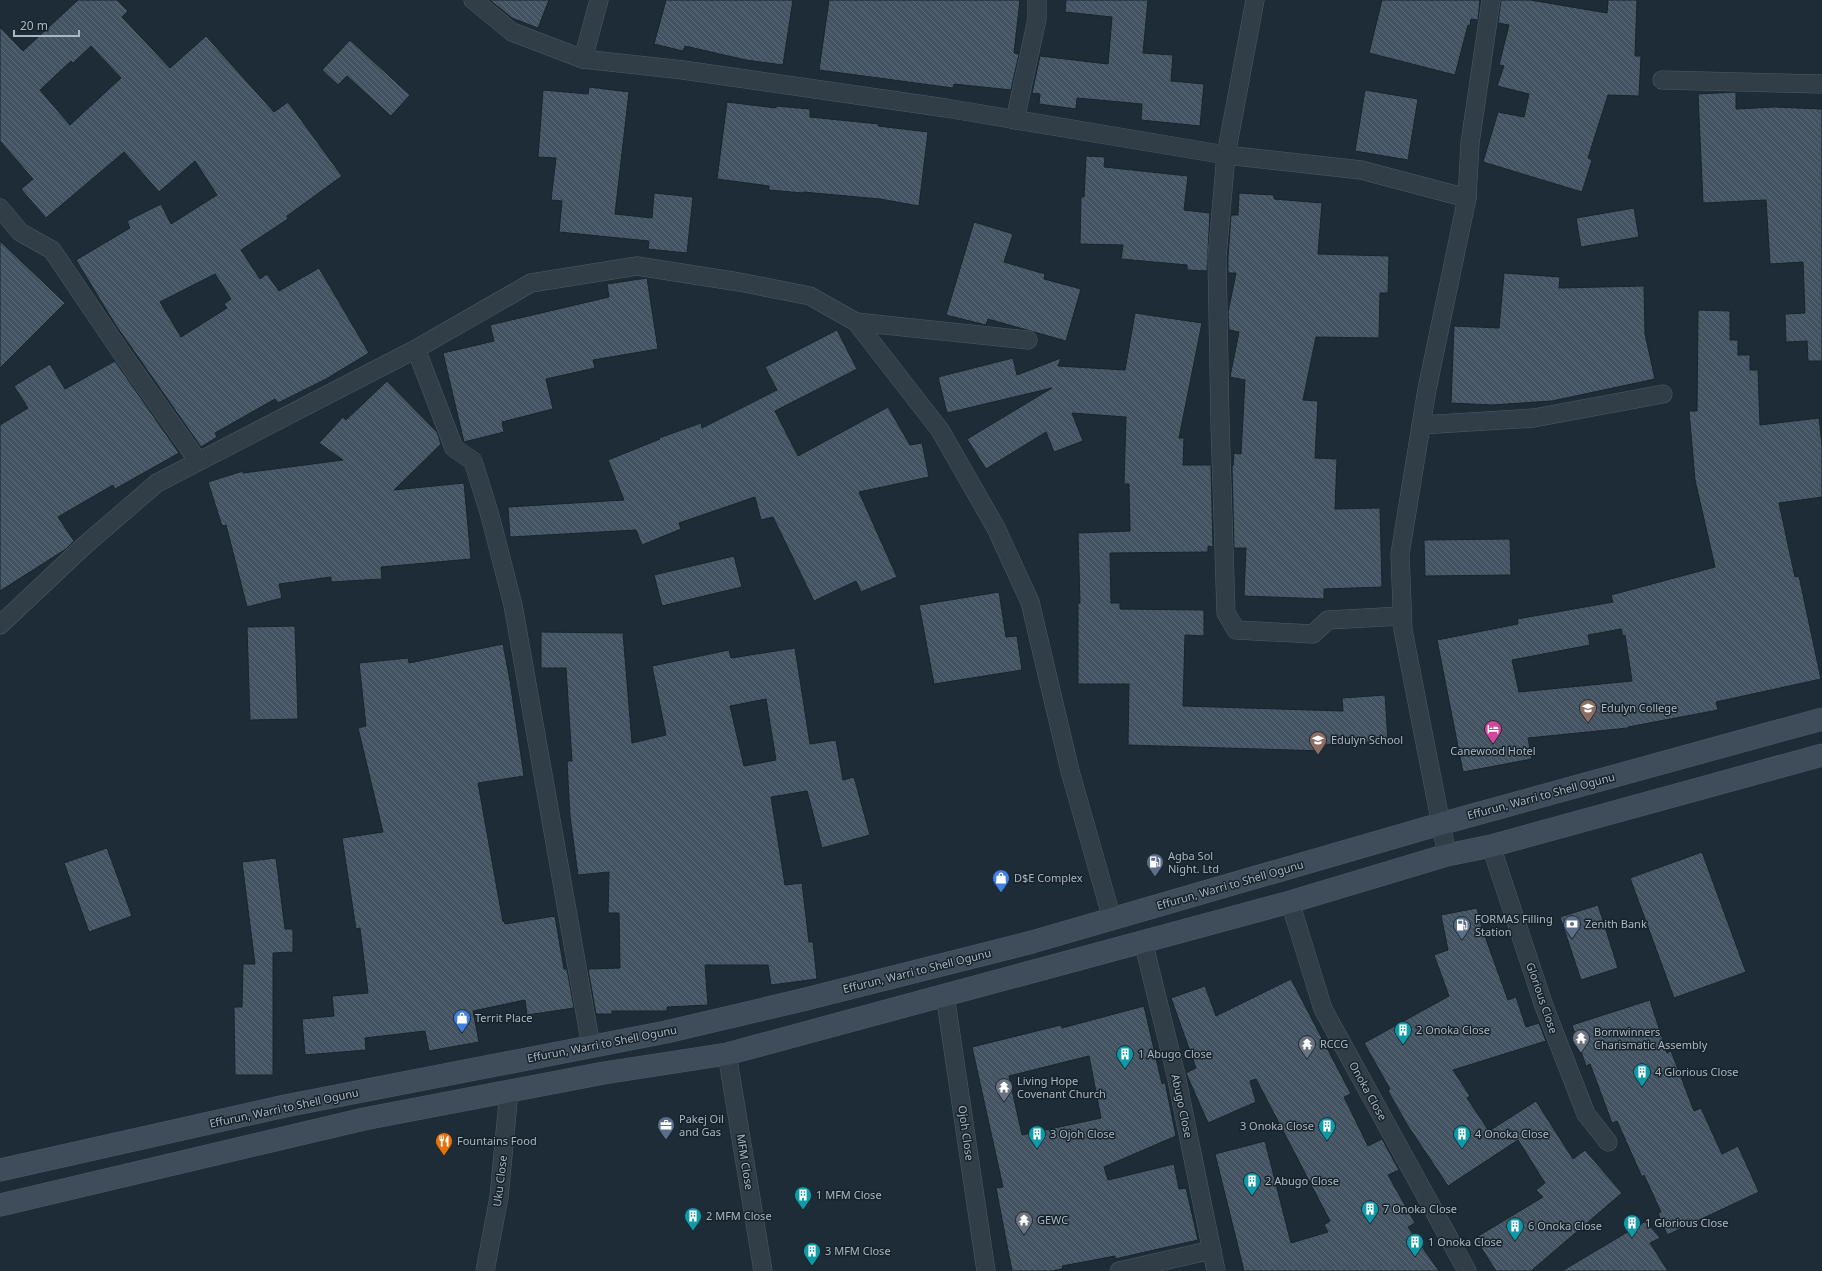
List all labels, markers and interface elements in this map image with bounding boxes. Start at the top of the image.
scale bar [14,12,79,38]
text: 20 m [20,17,48,34]
school or university icon: Edulyn College [1578,698,1598,723]
place label: Edulyn College [1601,700,1677,715]
hotel icon: Canewood Hotel [1483,719,1503,744]
school or university icon: Edulyn School [1308,730,1328,755]
place label: Edulyn School [1331,732,1403,747]
place label: Canewood Hotel [1450,743,1536,758]
street label: Effurun, Warri to Shell Ogunu [1465,769,1616,822]
place label: Agba Sol Night. Ltd [1168,848,1219,876]
fuel station icon: Agba Sol Night. Ltd [1145,852,1165,877]
street label: Effurun, Warri to Shell Ogunu [1155,856,1305,913]
shop icon: D$E Complex [991,868,1011,893]
place label: D$E Complex [1014,870,1083,885]
place label: FORMAS Filling Station [1475,911,1553,939]
bank icon: Zenith Bank [1562,914,1582,939]
fuel station icon: FORMAS Filling Station [1452,915,1472,940]
place label: Zenith Bank [1585,916,1647,931]
street label: Effurun, Warri to Shell Ogunu [841,945,993,996]
street label: Glorious Close [1523,960,1562,1035]
shop icon: Territ Place [452,1008,472,1033]
place label: Territ Place [475,1010,532,1025]
building icon: 2 Onoka Close [1393,1020,1413,1045]
street label: Effurun, Warri to Shell Ogunu [526,1022,678,1065]
place label: 2 Onoka Close [1416,1022,1490,1037]
place label: Bornwinners Charismatic Assembly [1594,1024,1708,1052]
temple icon: Bornwinners Charismatic Assembly [1571,1028,1591,1053]
temple icon: RCCG [1297,1034,1317,1059]
place label: RCCG [1320,1036,1348,1051]
building icon: 1 Abugo Close [1115,1044,1135,1069]
place label: 1 Abugo Close [1138,1046,1212,1061]
street label: Onoka Close [1346,1059,1391,1123]
building icon: 4 Glorious Close [1632,1062,1652,1087]
place label: 4 Glorious Close [1655,1064,1739,1079]
place label: Living Hope Covenant Church [1017,1073,1106,1101]
street label: Abugo Close [1168,1073,1197,1139]
temple icon: Living Hope Covenant Church [994,1077,1014,1102]
street label: Effurun, Warri to Shell Ogunu [208,1084,360,1131]
street label: Ojoh Close [955,1104,978,1162]
place label: Pakej Oil and Gas [679,1111,724,1139]
office icon: Pakej Oil and Gas [656,1115,676,1140]
building icon: 3 Onoka Close [1317,1116,1337,1141]
place label: 3 Onoka Close [1240,1118,1314,1133]
building icon: 3 Ojoh Close [1027,1124,1047,1149]
building icon: 4 Onoka Close [1452,1124,1472,1149]
place label: 3 Ojoh Close [1050,1126,1115,1141]
place label: 4 Onoka Close [1475,1126,1549,1141]
restaurant icon: Fountains Food [434,1131,454,1156]
place label: Fountains Food [457,1133,537,1148]
street label: MFM Close [734,1133,757,1191]
street label: Uku Close [489,1154,510,1207]
building icon: 2 Abugo Close [1242,1171,1262,1196]
place label: 2 Abugo Close [1265,1173,1339,1188]
building icon: 1 MFM Close [793,1185,813,1210]
place label: 1 MFM Close [816,1187,882,1202]
building icon: 7 Onoka Close [1360,1199,1380,1224]
place label: 7 Onoka Close [1383,1201,1457,1216]
building icon: 2 MFM Close [683,1206,703,1231]
place label: 2 MFM Close [706,1208,772,1223]
temple icon: GEWC [1014,1210,1034,1235]
place label: GEWC [1037,1212,1068,1227]
building icon: 1 Glorious Close [1622,1213,1642,1238]
place label: 1 Glorious Close [1645,1215,1729,1230]
building icon: 6 Onoka Close [1505,1216,1525,1241]
place label: 6 Onoka Close [1528,1218,1602,1233]
building icon: 1 Onoka Close [1405,1232,1425,1257]
place label: 1 Onoka Close [1428,1234,1502,1249]
building icon: 3 MFM Close [802,1241,822,1266]
place label: 3 MFM Close [825,1243,891,1258]

